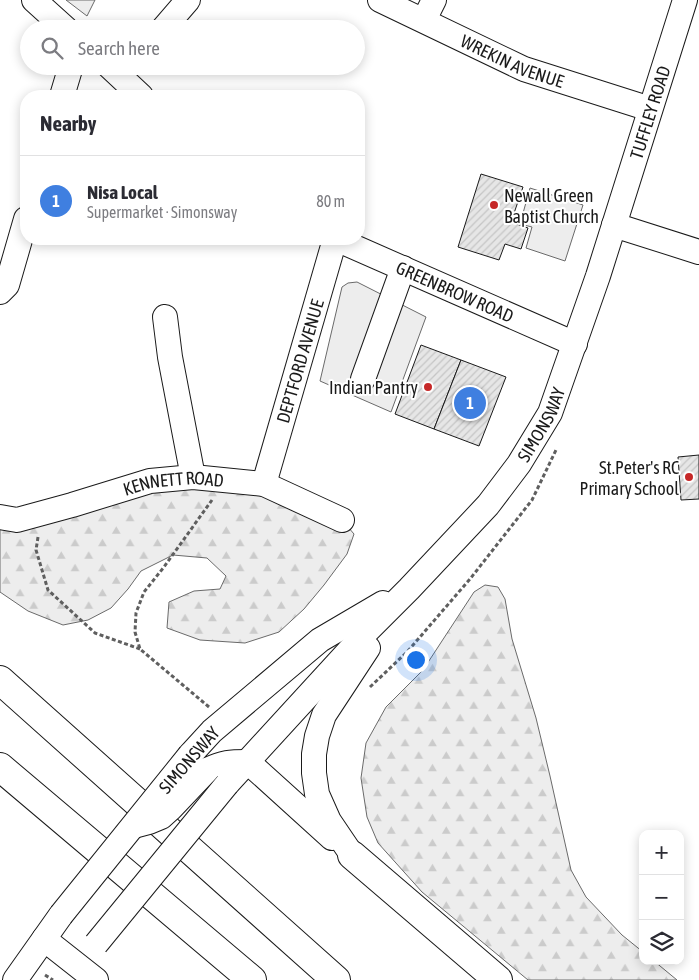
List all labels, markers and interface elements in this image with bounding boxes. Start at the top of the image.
search box [20,20,365,75]
street label: WREKIN AVENUE [457,30,567,92]
icon: search [38,34,66,62]
text: Search here [78,37,160,59]
street label: TUFFLEY ROAD [625,63,674,161]
text: Nearby [40,111,96,135]
text: Nisa Local [87,181,158,203]
place label: Newall Green Baptist Church [504,185,599,227]
text: 1 [52,192,60,210]
text: 80 m [316,192,345,210]
marker: Newall Green Baptist Church [488,199,500,211]
text: Supermarket · Simonsway [87,203,237,221]
street label: GREENBROW ROAD [393,256,517,326]
street label: DEPTFORD AVENUE [272,296,328,425]
place label: Indian Pantry [329,377,418,398]
marker: Indian Pantry [422,381,434,393]
pin: 1 [454,384,486,422]
street label: SIMONSWAY [512,384,569,465]
place label: St.Peter's RC Primary School [580,457,679,499]
street label: KENNETT ROAD [120,466,225,499]
marker: St.Peter's RC Primary School [683,471,695,483]
your location [403,647,429,673]
street label: SIMONSWAY [154,722,224,798]
map controls [639,830,684,965]
button: + [639,830,684,875]
button: − [639,875,684,920]
button: layers [639,920,684,965]

